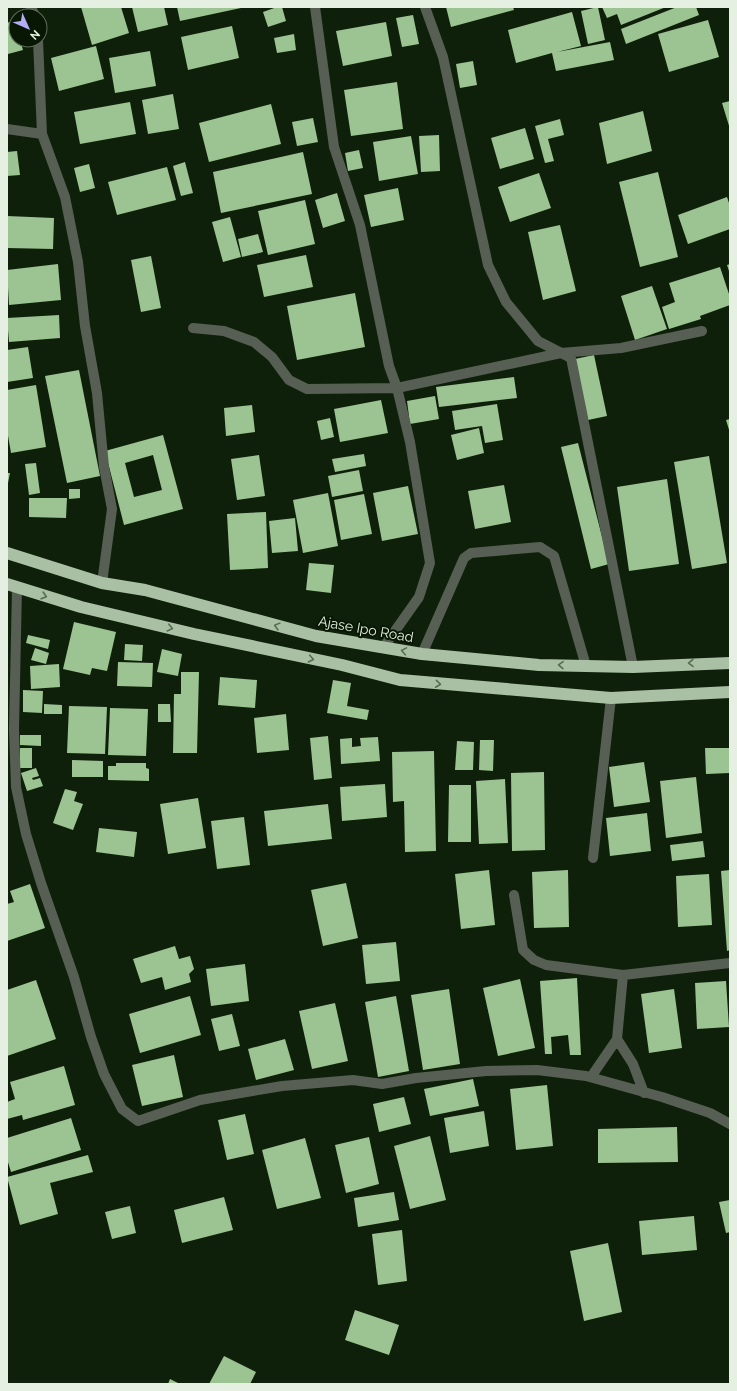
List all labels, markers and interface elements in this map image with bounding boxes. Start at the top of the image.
north arrow [8,8,48,48]
text: N [27,27,42,42]
one-way arrow [40,591,47,600]
street label: Ajase Ipo Road [317,613,415,645]
one-way arrow [273,622,280,631]
one-way arrow [167,624,173,632]
one-way arrow [401,647,407,656]
one-way arrow [308,654,314,662]
one-way arrow [688,659,694,668]
one-way arrow [558,661,564,669]
one-way arrow [435,679,441,688]

